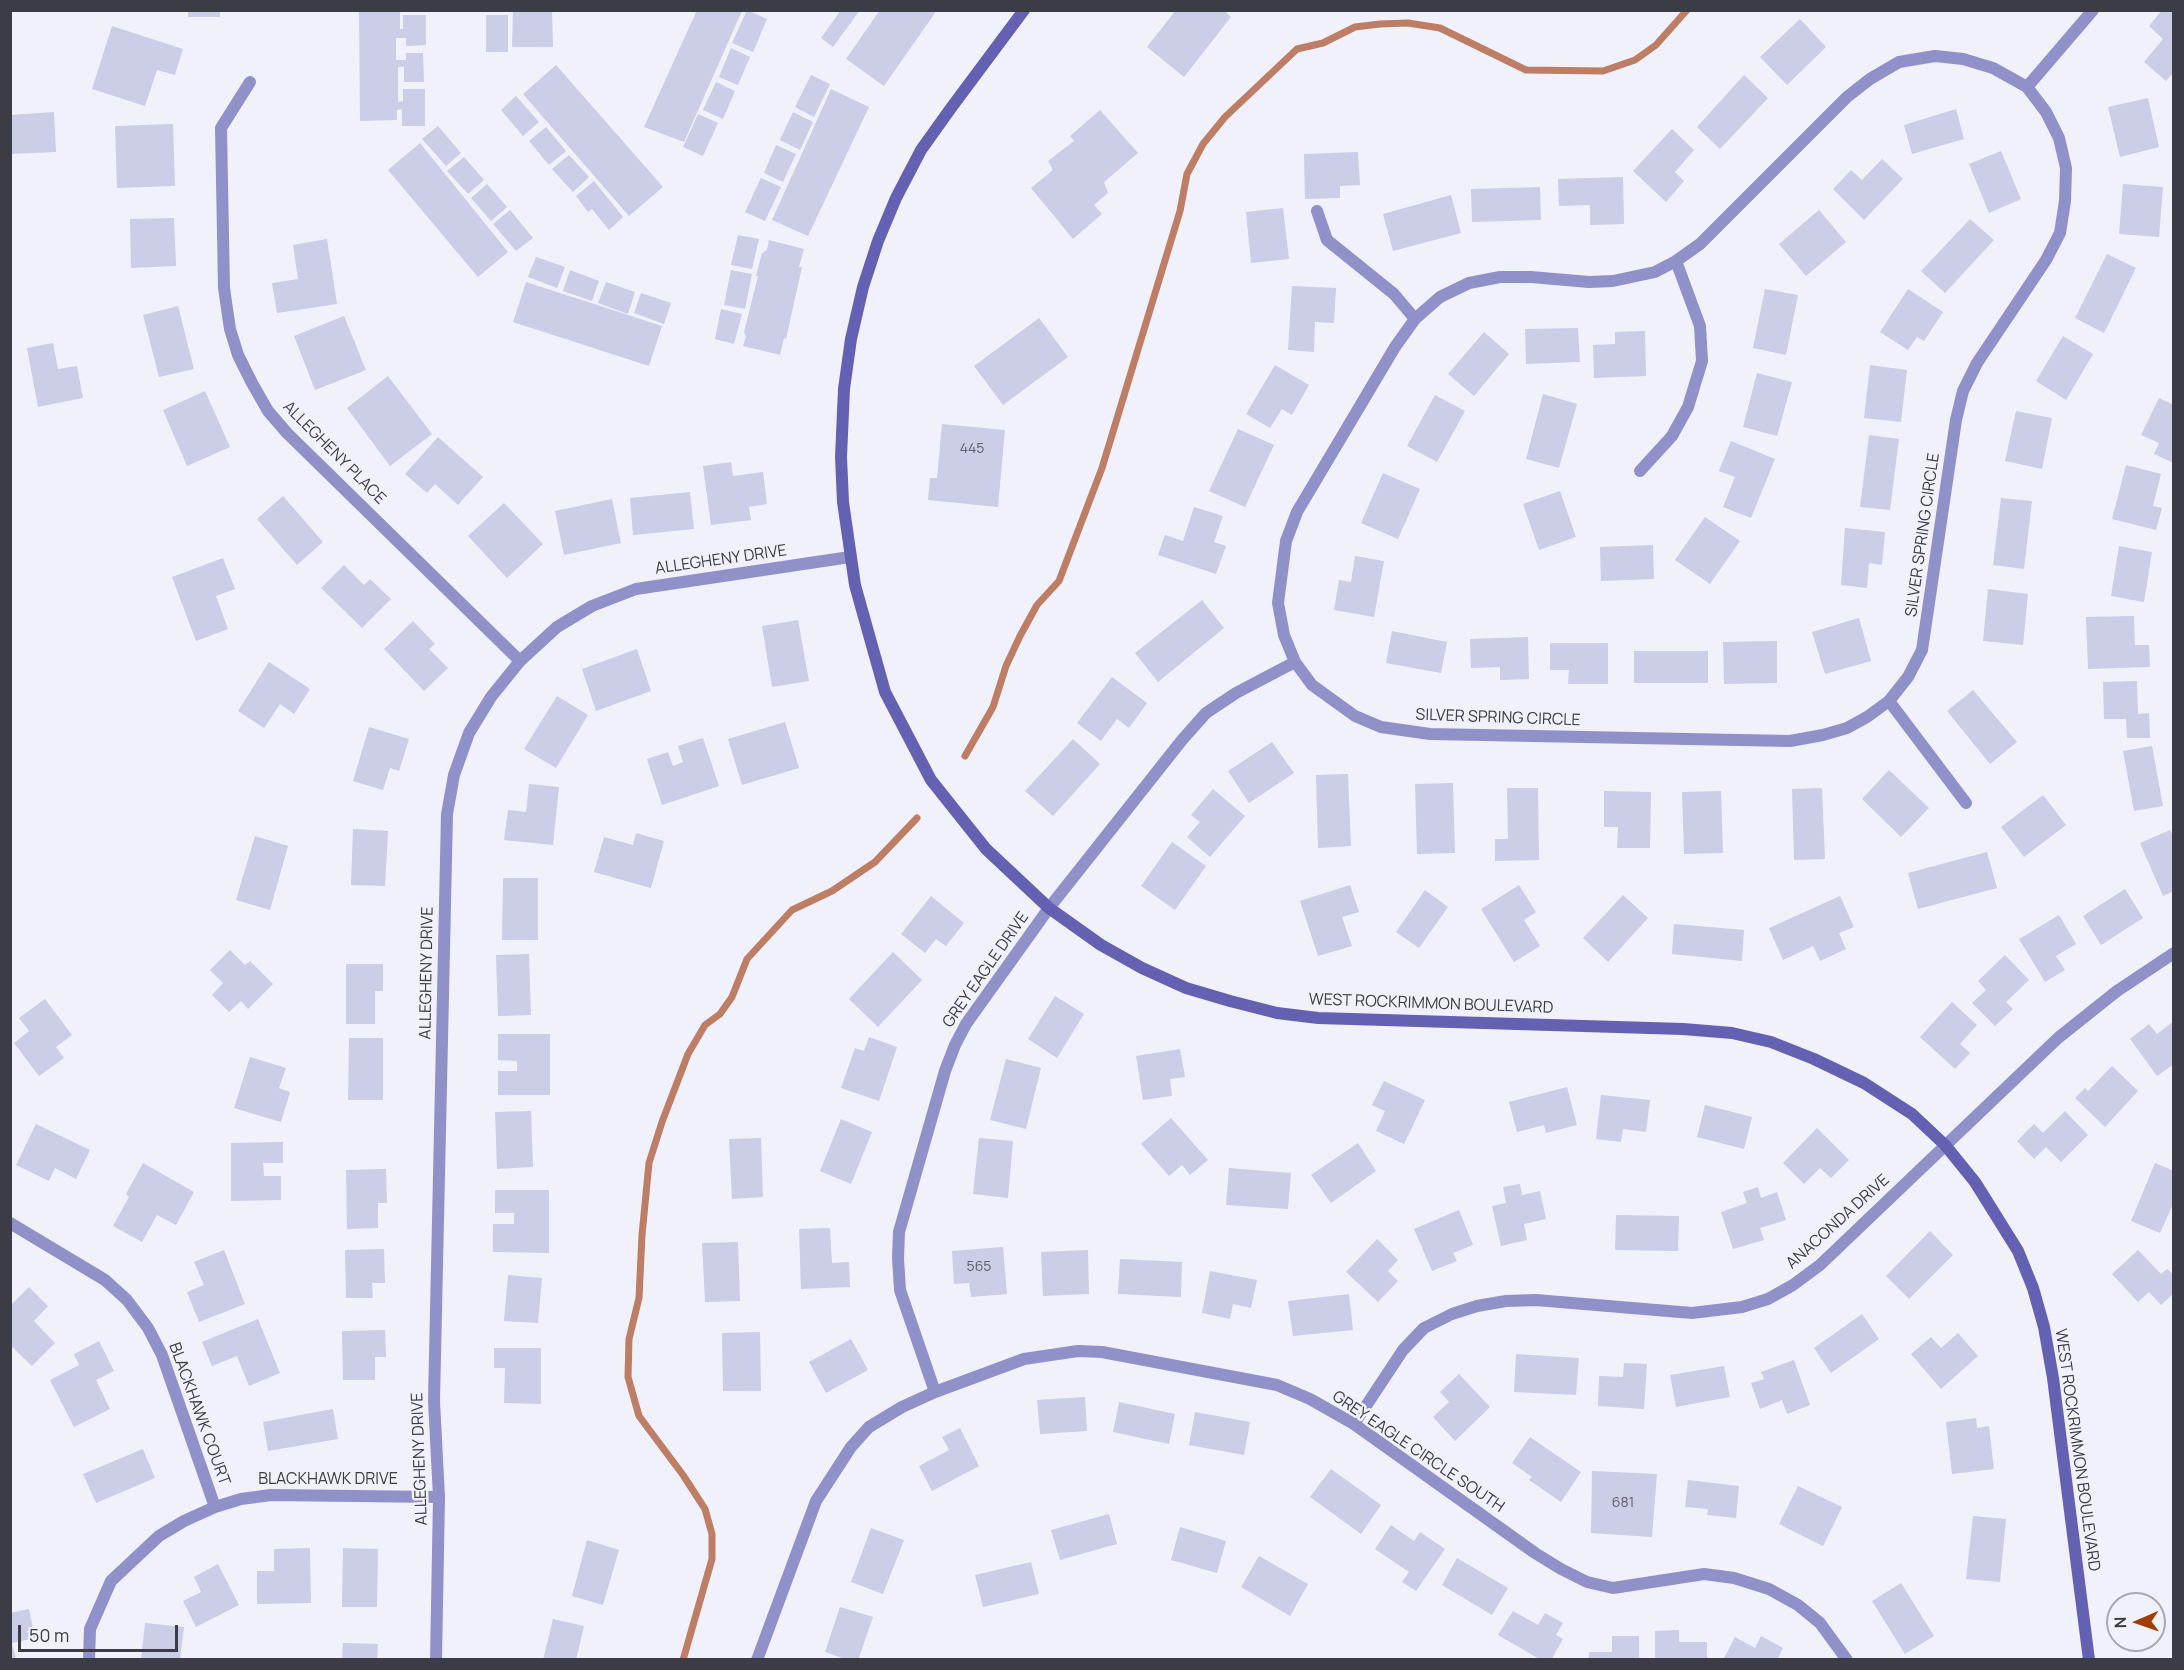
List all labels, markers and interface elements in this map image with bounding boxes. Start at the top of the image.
street label: ALLEGHENY PLACE [279,398,389,508]
house number: 445 [960,441,984,457]
street label: SILVER SPRING CIRCLE [1902,452,1944,618]
street label: ALLEGHENY DRIVE [654,541,788,579]
street label: SILVER SPRING CIRCLE [1415,706,1581,730]
street label: ALLEGHENY DRIVE [416,906,438,1040]
street label: GREY EAGLE DRIVE [939,909,1033,1031]
street label: WEST ROCKRIMMON BOULEVARD [1308,990,1554,1018]
street label: ANACONDA DRIVE [1783,1171,1893,1273]
house number: 565 [967,1259,991,1275]
street label: WEST ROCKRIMMON BOULEVARD [2050,1327,2104,1573]
street label: BLACKHAWK COURT [164,1340,234,1488]
street label: GREY EAGLE CIRCLE SOUTH [1328,1387,1508,1517]
street label: ALLEGHENY DRIVE [408,1392,432,1526]
street label: BLACKHAWK DRIVE [258,1470,398,1490]
house number: 681 [1612,1495,1634,1511]
north arrow [2106,1592,2166,1652]
scale bar [21,1613,182,1651]
text: N [2109,1616,2131,1629]
text: 50 m [29,1623,69,1647]

